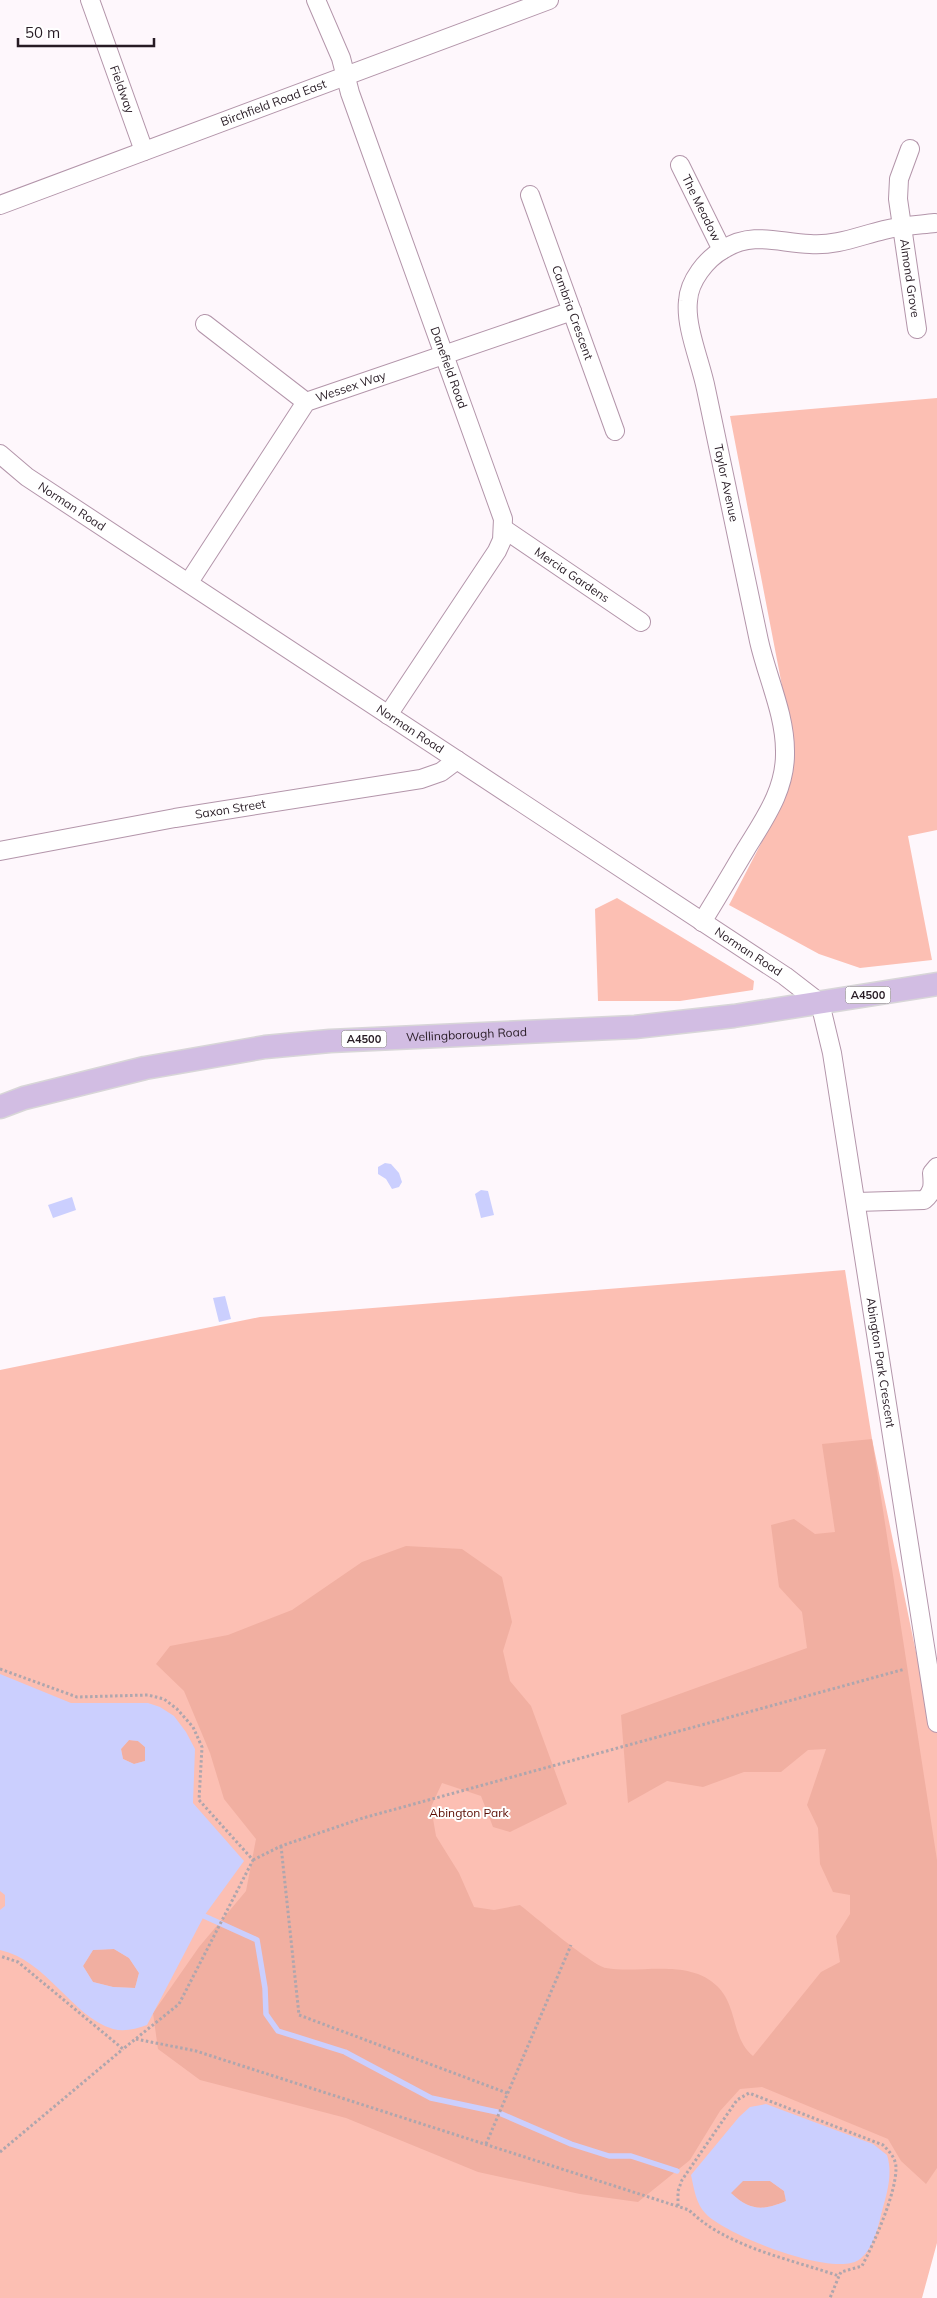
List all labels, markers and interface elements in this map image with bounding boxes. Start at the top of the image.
scale bar [18,15,154,47]
text: 50 m [25,23,60,42]
street label: Fieldway [107,63,138,116]
street label: Birchfield Road East [218,76,328,129]
street label: The Meadow [679,172,725,244]
street label: Almond Grove [897,238,923,318]
street label: Cambria Crescent [549,263,597,362]
street label: Danefield Road [428,324,471,410]
street label: Wessex Way [314,367,388,405]
street label: Taylor Avenue [711,443,742,523]
street label: Norman Road [35,478,109,534]
street label: Mercia Gardens [532,544,612,605]
street label: Norman Road [374,701,447,756]
street label: Saxon Street [194,796,267,822]
street label: Norman Road [712,924,785,979]
road number: A4500 [846,986,890,1004]
street label: Wellingborough Road [406,1024,527,1045]
road number: A4500 [342,1030,386,1048]
street label: Abington Park Crescent [863,1296,899,1429]
park label: Abington Park [429,1805,510,1820]

